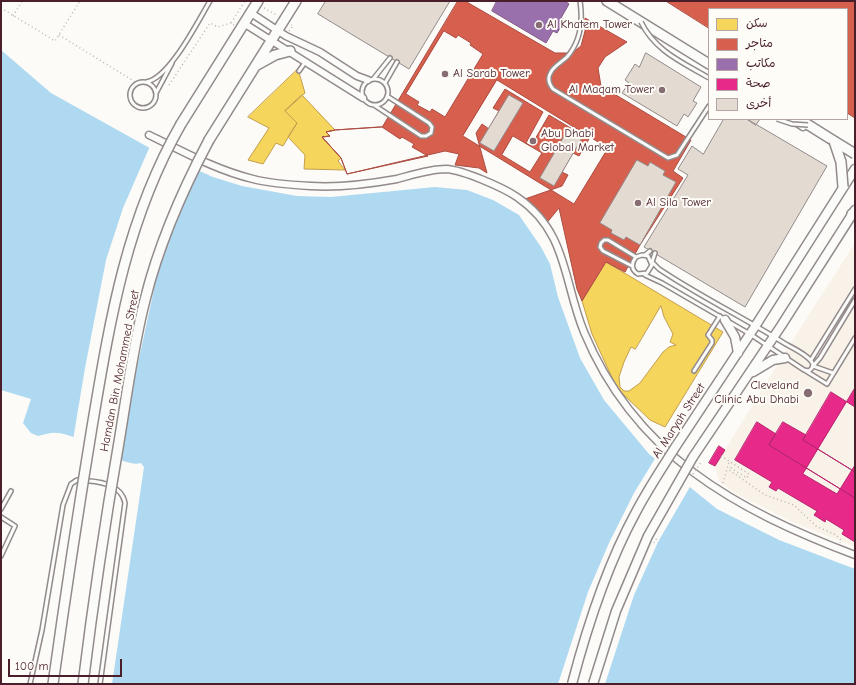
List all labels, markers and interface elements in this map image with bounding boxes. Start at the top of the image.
legend [708,8,848,120]
text: سكن [746,16,768,30]
place label: Al Khatem Tower [547,18,632,32]
marker: Al Khatem Tower [534,20,544,30]
text: متاجر [746,36,773,50]
text: مكاتب [746,56,775,70]
place label: Al Sarab Tower [453,67,530,81]
marker: Al Sarab Tower [440,69,450,79]
text: صحة [746,76,771,90]
place label: Al Maqam Tower [569,83,654,97]
marker: Al Maqam Tower [657,85,667,95]
text: أخرى [746,96,771,110]
place label: Abu Dhabi Global Market [541,127,614,155]
marker: Abu Dhabi Global Market [528,136,538,146]
place label: Al Sila Tower [646,196,711,210]
marker: Al Sila Tower [633,198,643,208]
street label: Hamdan Bin Mohammed Street [97,289,143,453]
place label: Cleveland Clinic Abu Dhabi [714,379,799,407]
street label: Al Maryah Street [649,381,709,461]
marker: Cleveland Clinic Abu Dhabi [802,387,814,399]
scale bar [10,651,124,677]
text: 100 m [15,659,48,673]

